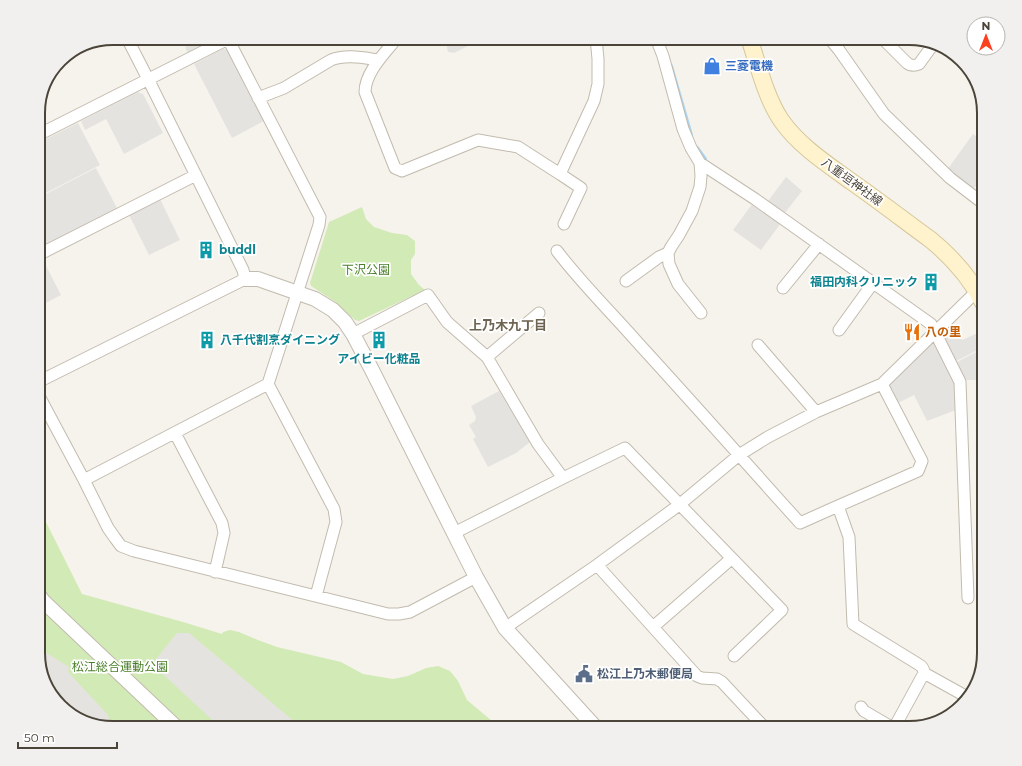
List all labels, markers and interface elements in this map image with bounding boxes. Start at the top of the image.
north arrow [966,16,1006,56]
text: N [982,19,990,33]
shop icon: 三菱電機 [702,56,722,76]
place label: 三菱電機 [725,58,773,73]
street label: 八重垣神社線 [819,154,886,209]
building icon: buddl [196,240,216,260]
place label: buddl [219,242,256,257]
park label: 下沢公園 [342,262,390,277]
building icon: 福田内科クリニック [921,272,941,292]
place label: 福田内科クリニック [810,274,918,289]
district label: 上乃木九丁目 [469,317,547,333]
restaurant icon: 八の里 [902,322,922,342]
place label: 八の里 [925,324,961,339]
building icon: 八千代割烹ダイニング [197,330,217,350]
building icon: アイビー化粧品 [369,330,389,350]
place label: 八千代割烹ダイニング [220,332,340,347]
place label: アイビー化粧品 [337,351,421,366]
park label: 松江総合運動公園 [72,659,168,674]
public building icon: 松江上乃木郵便局 [574,664,594,684]
place label: 松江上乃木郵便局 [597,666,693,681]
scale bar [18,724,117,750]
text: 50 m [24,730,55,745]

